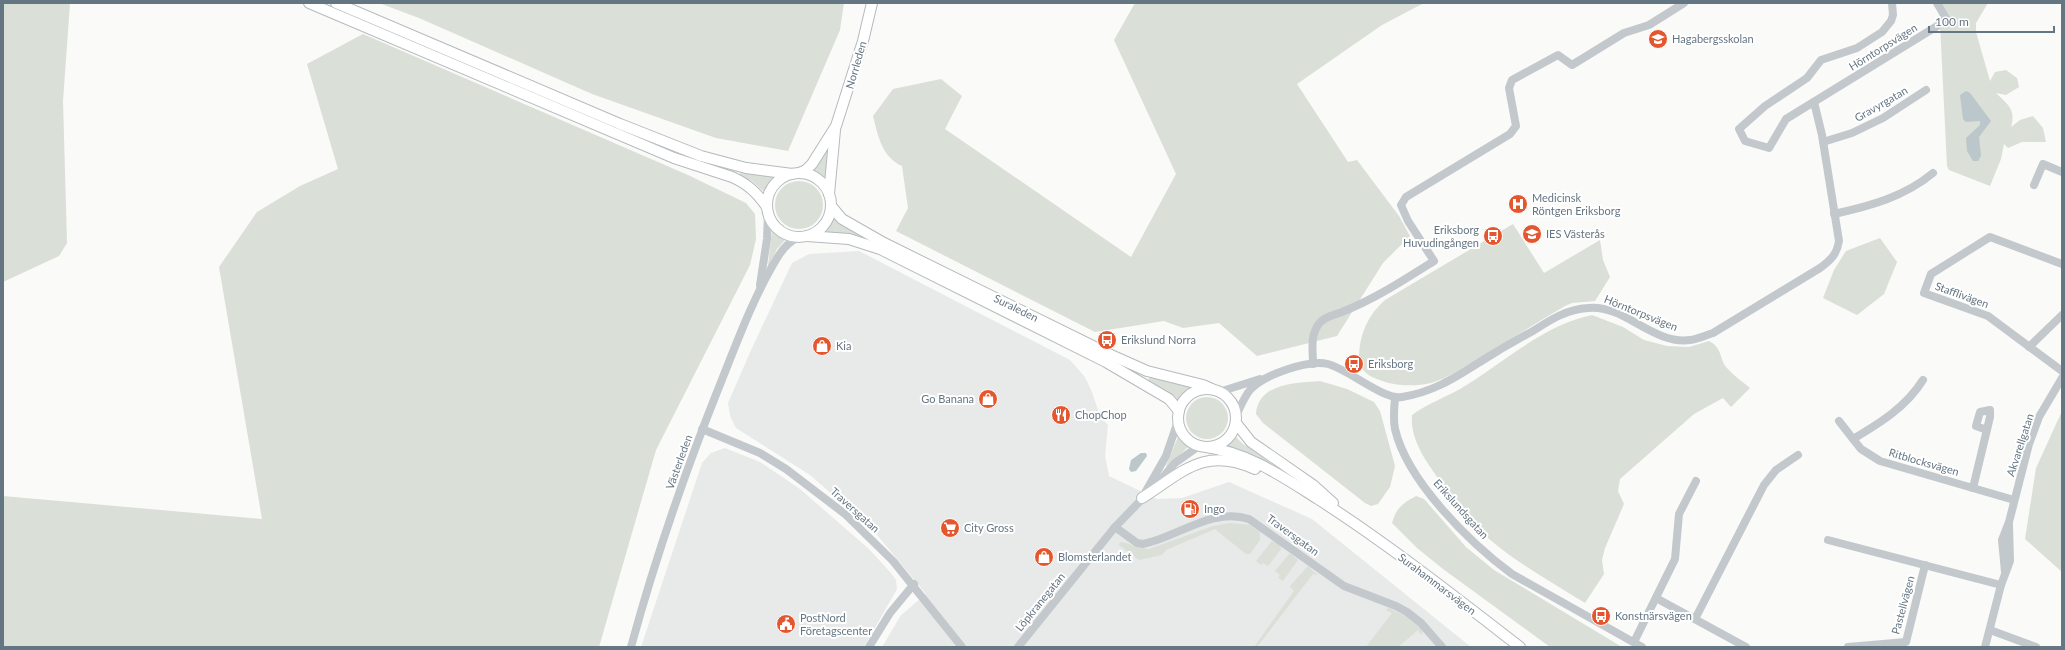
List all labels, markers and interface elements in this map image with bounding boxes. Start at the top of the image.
scale bar [1929,8,2054,34]
text: 100 m [1935,14,1969,29]
street label: Hörntorpsvägen [1846,20,1919,73]
school or university icon: Hagabergsskolan [1647,28,1669,50]
place label: Hagabergsskolan [1672,32,1754,45]
street label: Norrleden [843,40,869,90]
street label: Gravyrgatan [1852,83,1910,124]
place label: Medicinsk Röntgen Eriksborg [1532,191,1621,217]
hospital icon: Medicinsk Röntgen Eriksborg [1507,193,1529,215]
place label: Eriksborg Huvudingången [1403,223,1479,249]
school or university icon: IES Västerås [1521,223,1543,245]
bus stop icon: Eriksborg Huvudingången [1482,225,1504,247]
place label: IES Västerås [1546,227,1605,240]
street label: Stafflivägen [1934,279,1991,310]
street label: Suraleden [992,291,1041,324]
street label: Hörntorpsvägen [1603,292,1680,333]
bus stop icon: Erikslund Norra [1096,329,1118,351]
place label: Erikslund Norra [1121,333,1196,346]
shop icon: Kia [811,335,833,357]
place label: Kia [836,339,851,352]
bus stop icon: Eriksborg [1343,353,1365,375]
place label: Eriksborg [1368,357,1413,370]
shop icon: Go Banana [977,388,999,410]
place label: Go Banana [921,392,974,405]
restaurant icon: ChopChop [1050,404,1072,426]
place label: ChopChop [1075,408,1127,421]
street label: Akvarellgatan [2003,412,2036,478]
street label: Västerleden [663,433,694,491]
street label: Ritblocksvägen [1887,445,1961,478]
street label: Erikslundsgatan [1431,476,1492,541]
street label: Traversgatan [828,484,882,535]
fuel station icon: Ingo [1179,498,1201,520]
place label: Ingo [1204,502,1225,515]
street label: Traversgatan [1265,511,1322,558]
supermarket icon: City Gross [939,517,961,539]
place label: City Gross [964,521,1014,534]
shop icon: Blomsterlandet [1033,546,1055,568]
place label: Blomsterlandet [1058,550,1132,563]
street label: Surahammarsvägen [1396,550,1479,617]
street label: Löpkranegatan [1012,570,1067,633]
street label: Pastellvägen [1888,574,1917,636]
bus stop icon: Konstnärsvägen [1590,605,1612,627]
place label: Konstnärsvägen [1615,609,1692,622]
place label: PostNord Företagscenter [800,611,872,637]
public building icon: PostNord Företagscenter [775,613,797,635]

